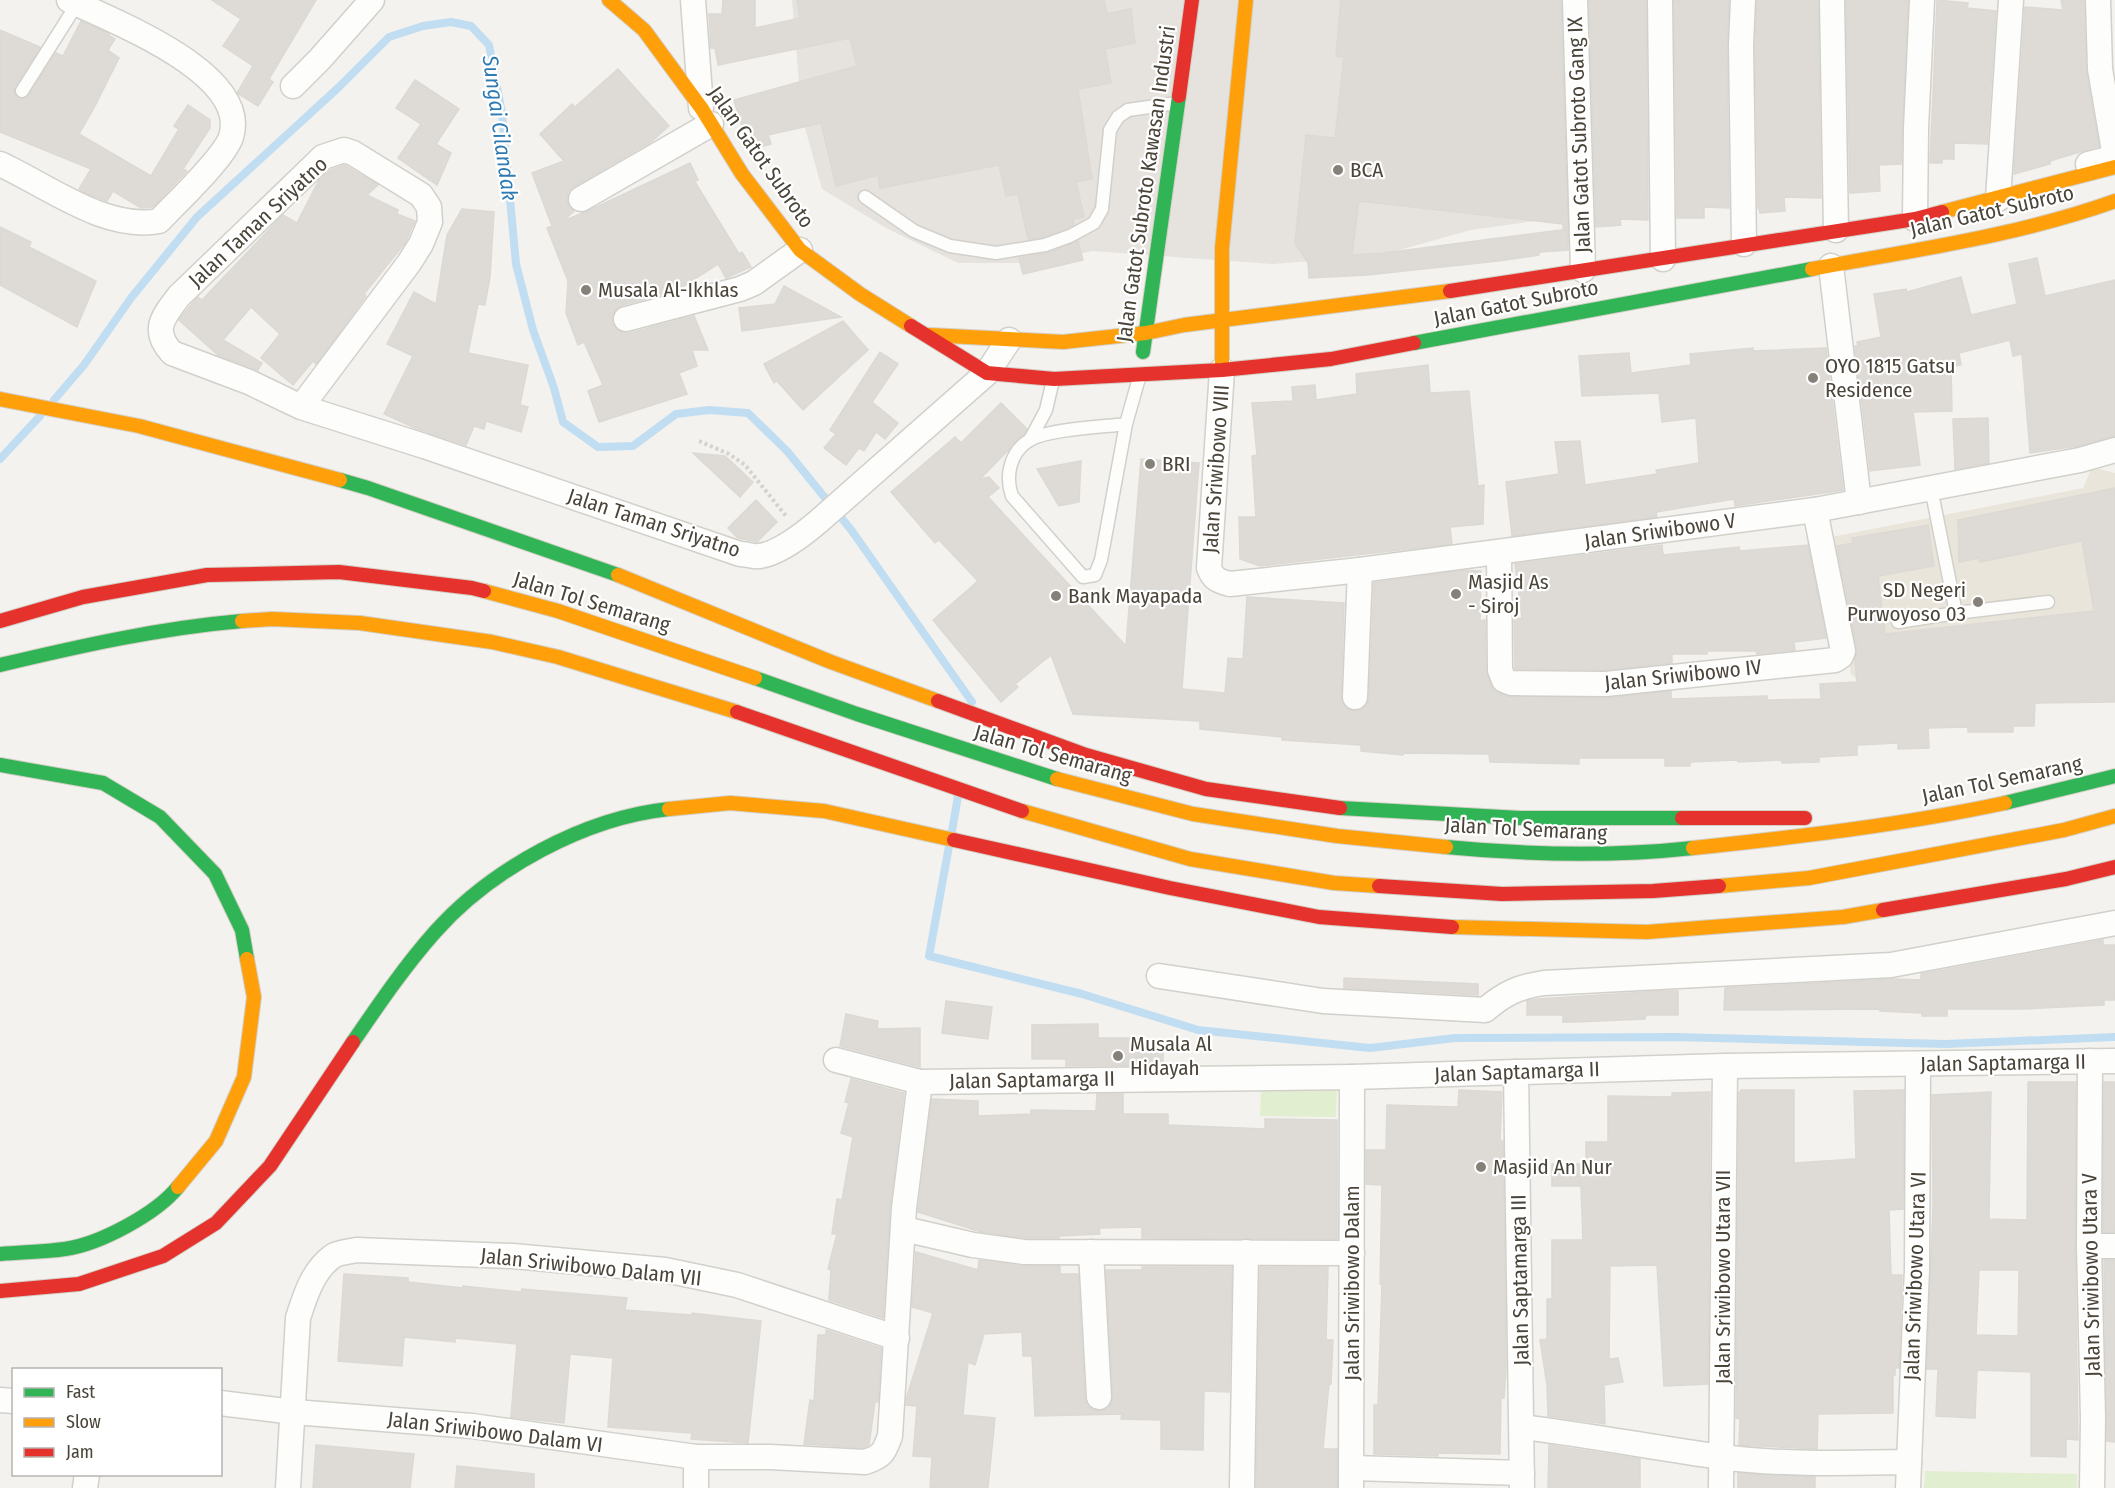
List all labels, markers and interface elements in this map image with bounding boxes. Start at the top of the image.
street label: Jalan Gatot Subroto Gang IX [1562,16,1596,253]
street label: Jalan Gatot Subroto Kawasan Industri [1111,24,1181,344]
water label: Sungai Cilandak [476,53,524,202]
street label: Jalan Gatot Subroto [702,81,820,233]
street label: Jalan Taman Sriyatno [183,151,333,293]
place label: BCA [1350,157,1383,183]
marker: BCA [1331,163,1345,177]
street label: Jalan Gatot Subroto [1908,180,2076,242]
street label: Jalan Gatot Subroto [1431,274,1601,332]
place label: Musala Al-Ikhlas [598,277,739,303]
marker: Musala Al-Ikhlas [579,283,593,297]
place label: OYO 1815 Gatsu Residence [1825,353,1956,403]
marker: OYO 1815 Gatsu Residence [1806,371,1820,385]
street label: Jalan Sriwibowo VIII [1197,384,1235,554]
place label: BRI [1162,451,1190,477]
marker: BRI [1143,457,1157,471]
street label: Jalan Taman Sriyatno [564,483,744,563]
street label: Jalan Sriwibowo V [1583,507,1738,554]
street label: Jalan Tol Semarang [510,566,674,638]
place label: Masjid As - Siroj [1468,569,1549,619]
place label: SD Negeri Purwoyoso 03 [1847,577,1966,627]
place label: Bank Mayapada [1068,583,1203,609]
marker: Masjid As - Siroj [1449,587,1463,601]
marker: Bank Mayapada [1049,589,1063,603]
marker: SD Negeri Purwoyoso 03 [1971,595,1985,609]
street label: Jalan Sriwibowo IV [1603,654,1763,696]
street label: Jalan Tol Semarang [971,719,1135,789]
street label: Jalan Tol Semarang [1920,750,2084,810]
street label: Jalan Tol Semarang [1444,812,1608,846]
place label: Musala Al Hidayah [1130,1031,1213,1081]
marker: Musala Al Hidayah [1111,1049,1125,1063]
street label: Jalan Saptamarga II [1920,1049,2086,1077]
street label: Jalan Saptamarga II [1434,1056,1600,1088]
street label: Jalan Saptamarga II [949,1066,1115,1094]
place label: Masjid An Nur [1493,1154,1613,1180]
marker: Masjid An Nur [1474,1160,1488,1174]
street label: Jalan Sriwibowo Utara VII [1710,1170,1736,1384]
street label: Jalan Sriwibowo Utara VI [1898,1171,1932,1381]
street label: Jalan Sriwibowo Utara V [2076,1173,2106,1377]
street label: Jalan Sriwibowo Dalam [1339,1185,1365,1381]
street label: Jalan Saptamarga III [1506,1194,1534,1366]
street label: Jalan Sriwibowo Dalam VII [479,1242,703,1292]
legend [12,1368,222,1476]
text: Fast [66,1381,95,1403]
street label: Jalan Sriwibowo Dalam VI [386,1406,604,1458]
text: Slow [66,1411,101,1433]
text: Jam [66,1441,94,1463]

